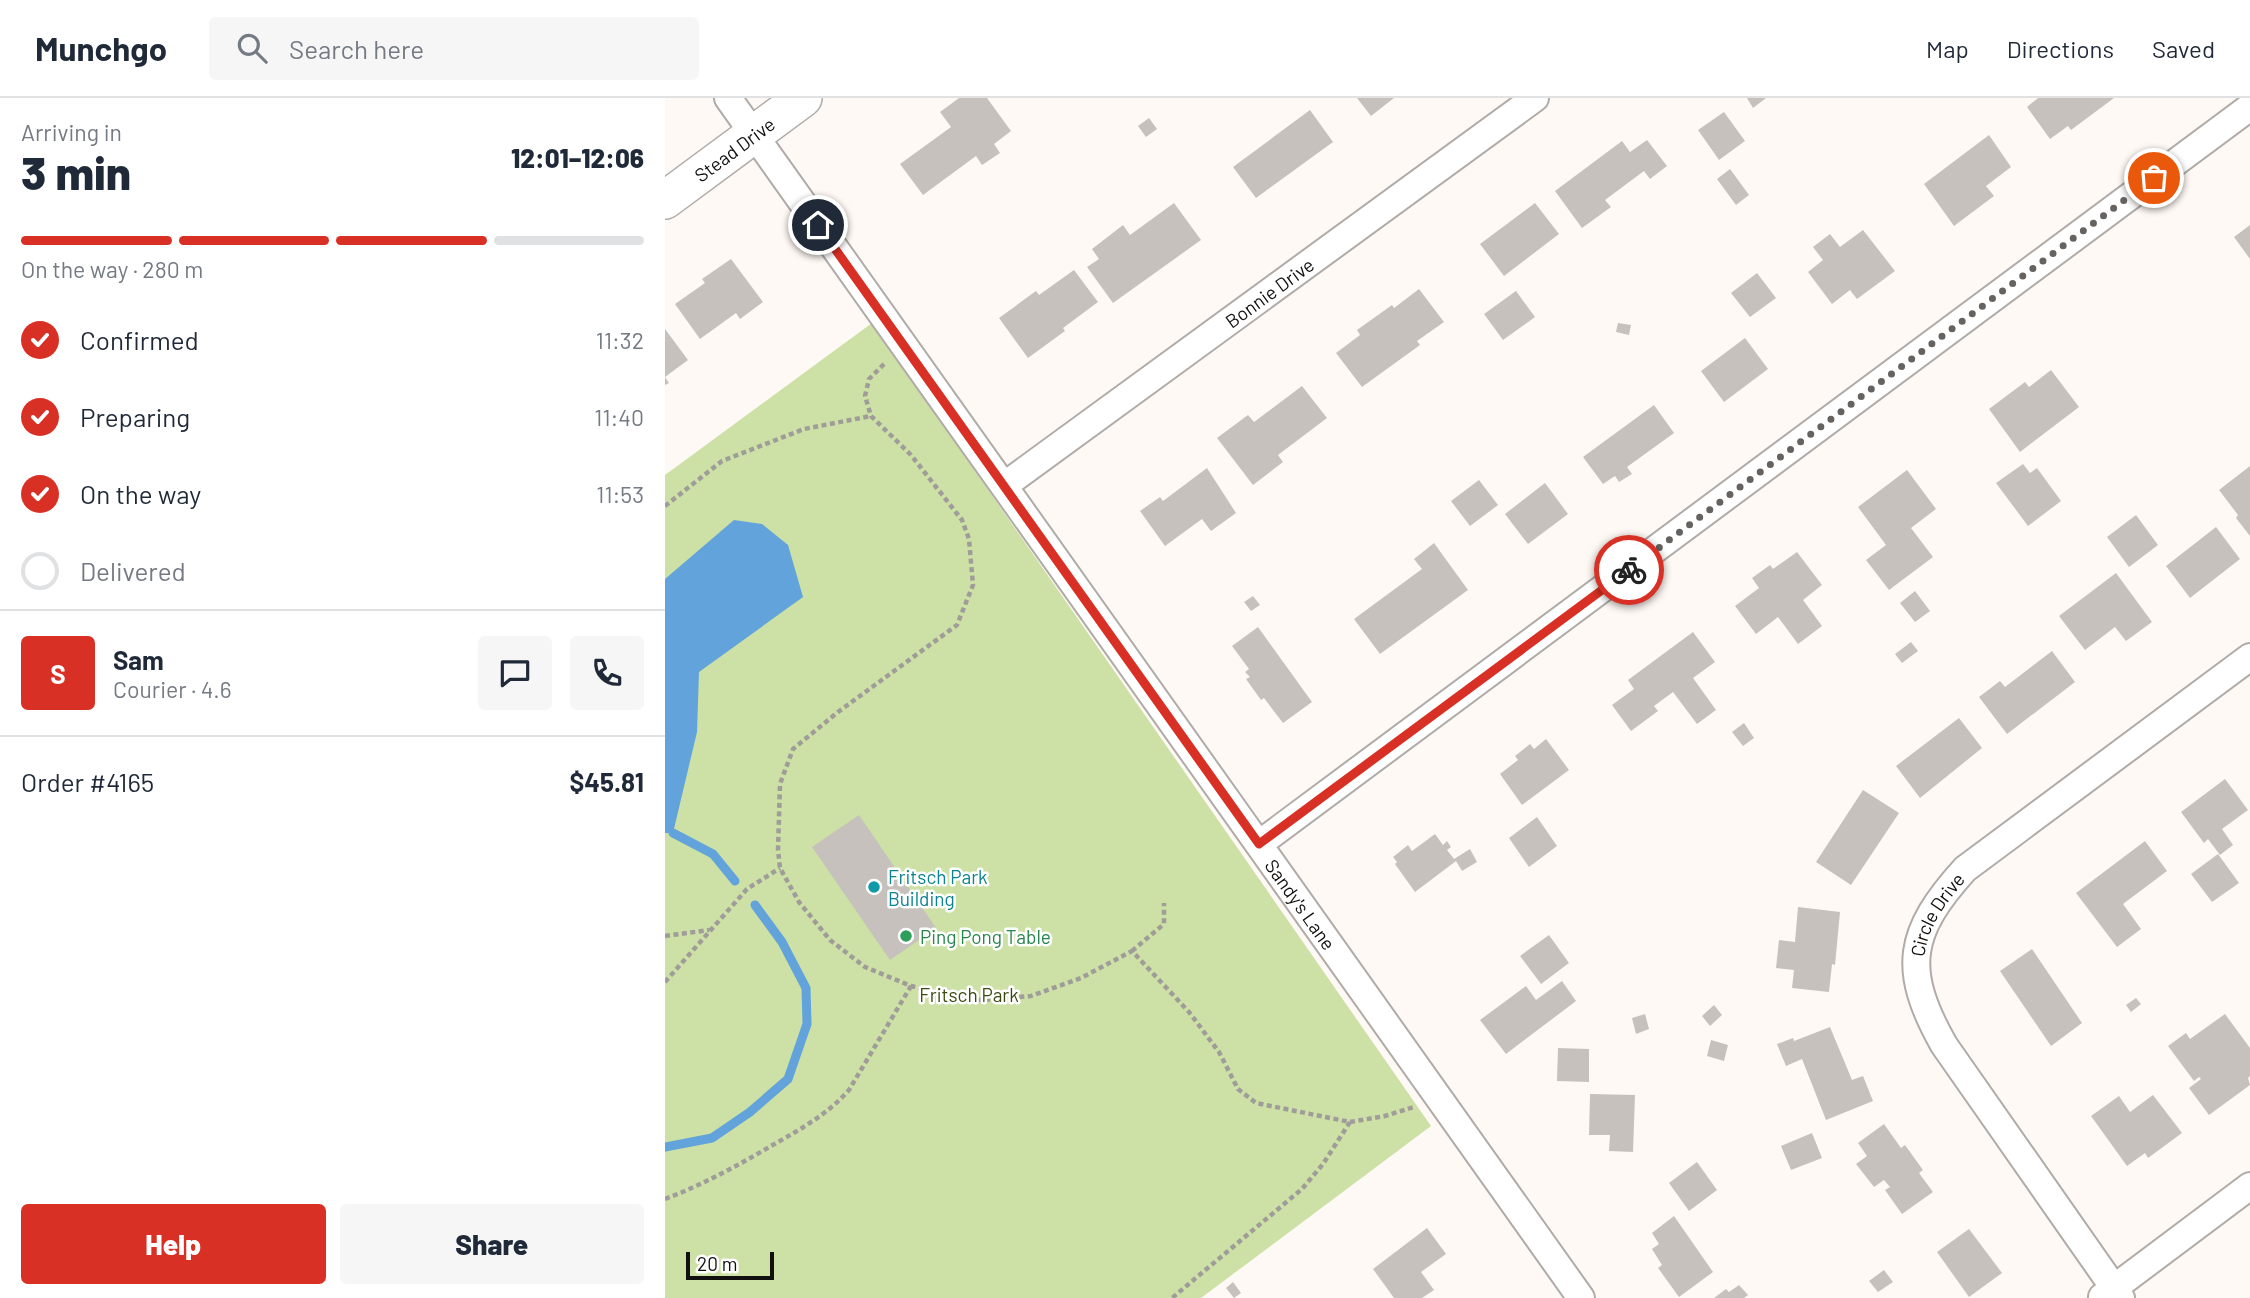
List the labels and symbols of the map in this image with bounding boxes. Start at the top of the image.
street label: Stead Drive [689,112,779,186]
pin [2124,148,2184,208]
pin [788,195,848,255]
street label: Bonnie Drive [1220,252,1318,332]
courier [1594,535,1664,605]
street label: Sandy's Lane [1261,854,1341,954]
place label: Fritsch Park Building [888,865,988,910]
street label: Circle Drive [1905,867,1969,958]
marker: Fritsch Park Building [866,879,882,895]
place label: Ping Pong Table [920,925,1051,948]
marker: Ping Pong Table [898,928,914,944]
park label: Fritsch Park [919,983,1019,1006]
scale bar [686,1249,773,1281]

